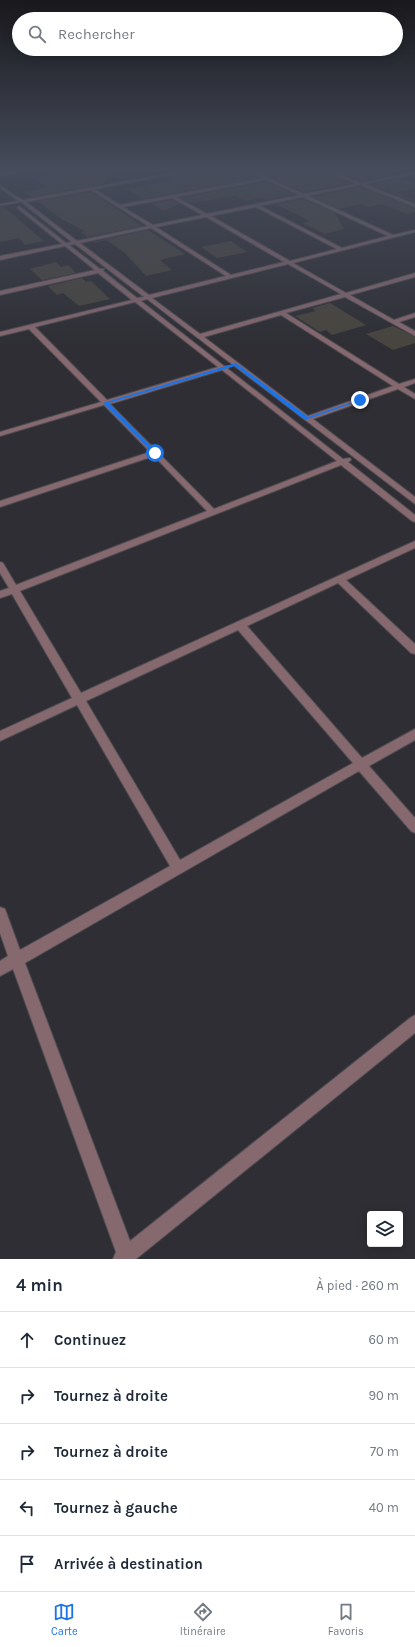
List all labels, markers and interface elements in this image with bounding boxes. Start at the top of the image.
search box [12,12,403,56]
icon: search [26,23,48,45]
text: Rechercher [58,25,135,43]
route end [351,391,369,409]
route start [146,444,164,462]
map controls [367,1211,403,1247]
button: layers [367,1211,403,1247]
text: 4 min [16,1275,63,1295]
text: À pied · 260 m [316,1278,399,1293]
icon: ahead [16,1329,38,1351]
text: Continuez [54,1331,126,1349]
text: 60 m [369,1332,399,1347]
icon: right [16,1385,38,1407]
text: Tournez à droite [54,1387,168,1405]
text: 90 m [368,1388,399,1403]
icon: right [16,1441,38,1463]
text: Tournez à droite [54,1443,168,1461]
text: 70 m [370,1444,399,1459]
icon: left [16,1497,38,1519]
text: Tournez à gauche [54,1499,178,1517]
text: 40 m [369,1500,399,1515]
icon: arrive [16,1553,38,1575]
text: Arrivée à destination [54,1555,203,1573]
tab: Carte [51,1601,78,1638]
tab: Itinéraire [180,1601,226,1638]
tab: Favoris [328,1601,364,1638]

